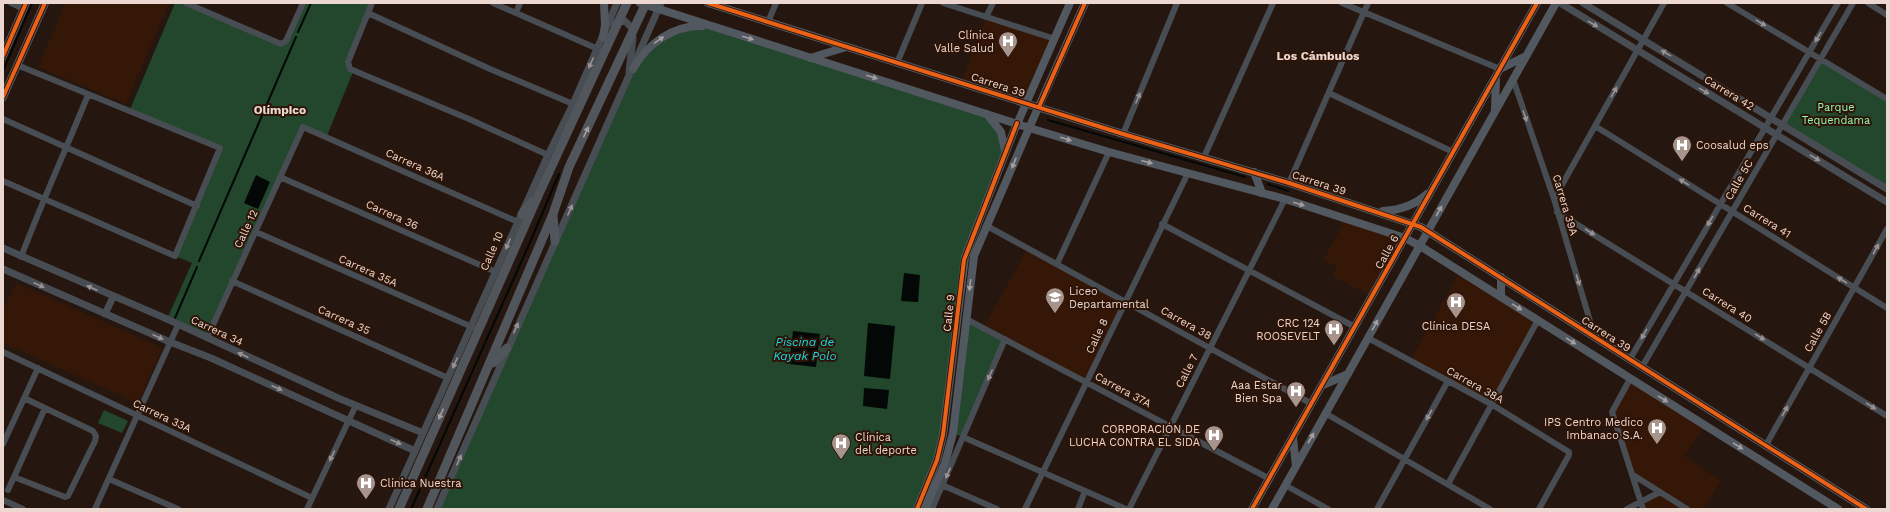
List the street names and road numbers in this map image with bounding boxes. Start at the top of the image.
street label: Carrera 39 [969,70,1027,100]
street label: Carrera 42 [1702,73,1756,113]
street label: Carrera 36A [383,146,447,184]
street label: Calle 5C [1722,157,1756,203]
street label: Carrera 39 [1290,168,1348,198]
street label: Carrera 39A [1550,173,1580,237]
street label: Carrera 36 [364,198,421,232]
street label: Carrera 41 [1741,201,1793,241]
street label: Calle 12 [231,208,261,250]
street label: Calle 10 [478,229,506,273]
street label: Calle 6 [1372,232,1402,271]
street label: Carrera 35A [337,252,399,290]
street label: Carrera 40 [1700,285,1755,326]
street label: Calle 9 [941,294,957,332]
street label: Carrera 35 [316,303,372,337]
street label: Carrera 38 [1158,304,1214,342]
street label: Calle 5B [1802,310,1834,354]
street label: Carrera 34 [189,313,245,349]
street label: Carrera 39 [1579,313,1633,355]
street label: Calle 8 [1083,316,1111,356]
street label: Calle 7 [1173,352,1201,390]
street label: Carrera 38A [1444,364,1506,406]
street label: Carrera 37A [1093,370,1153,410]
street label: Carrera 33A [131,397,193,435]

